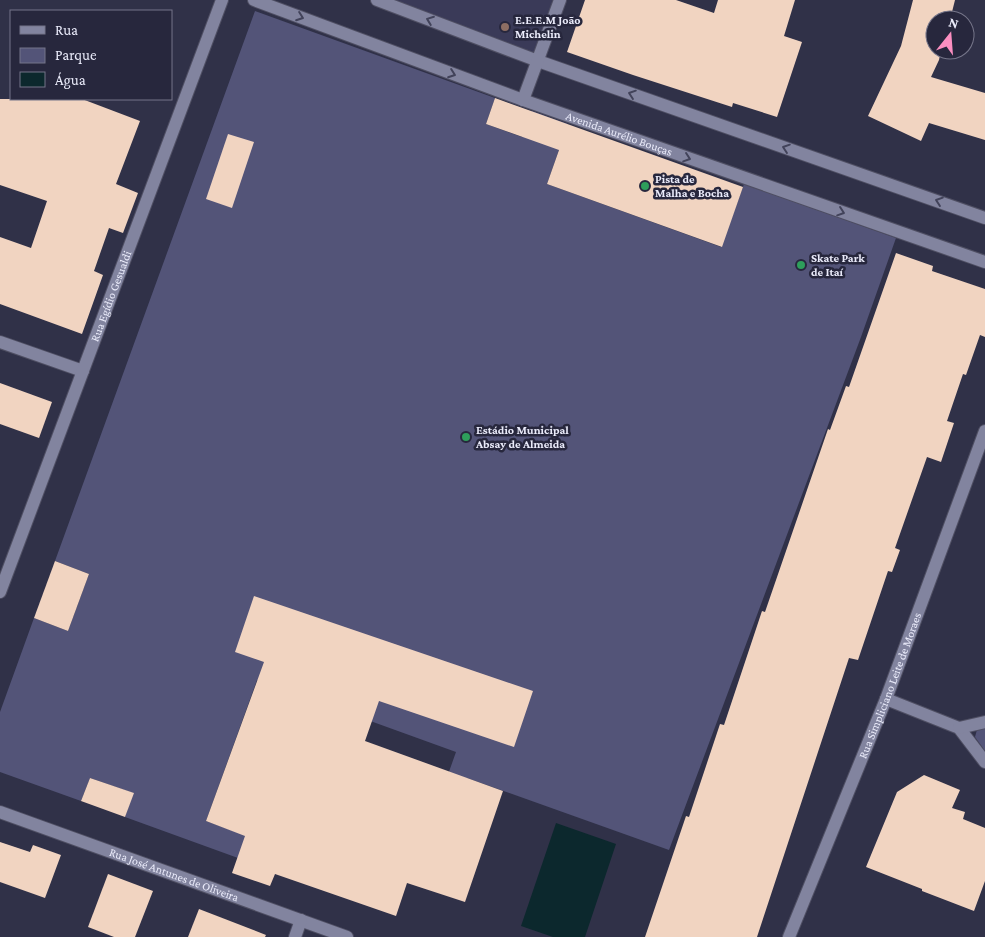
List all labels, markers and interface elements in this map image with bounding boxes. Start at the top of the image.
legend [10,10,172,100]
north arrow [925,10,975,60]
one-way arrow [295,11,303,21]
place label: E.E.E.M João Michelin [515,13,580,41]
text: N [947,14,961,32]
one-way arrow [426,16,435,26]
marker: E.E.E.M João Michelin [499,21,511,33]
text: Rua [55,22,78,38]
text: Parque [55,47,97,64]
one-way arrow [447,68,456,78]
text: Água [55,72,86,89]
one-way arrow [628,90,637,100]
street label: Avenida Aurélio Bouças [564,109,675,159]
one-way arrow [782,144,790,154]
one-way arrow [682,152,691,162]
place label: Pista de Malha e Bocha [655,172,729,200]
marker: Pista de Malha e Bocha [639,180,651,192]
one-way arrow [935,197,944,207]
one-way arrow [836,206,844,216]
street label: Rua Egídio Gesualdi [88,249,134,343]
place label: Skate Park de Itaí [811,251,865,279]
marker: Skate Park de Itaí [795,259,807,271]
place label: Estádio Municipal Absay de Almeida [475,423,569,451]
marker: Estádio Municipal Absay de Almeida [460,431,472,443]
street label: Rua Simpliciano Leite de Moraes [855,610,924,761]
street label: Rua José Antunes de Oliveira [107,845,241,905]

